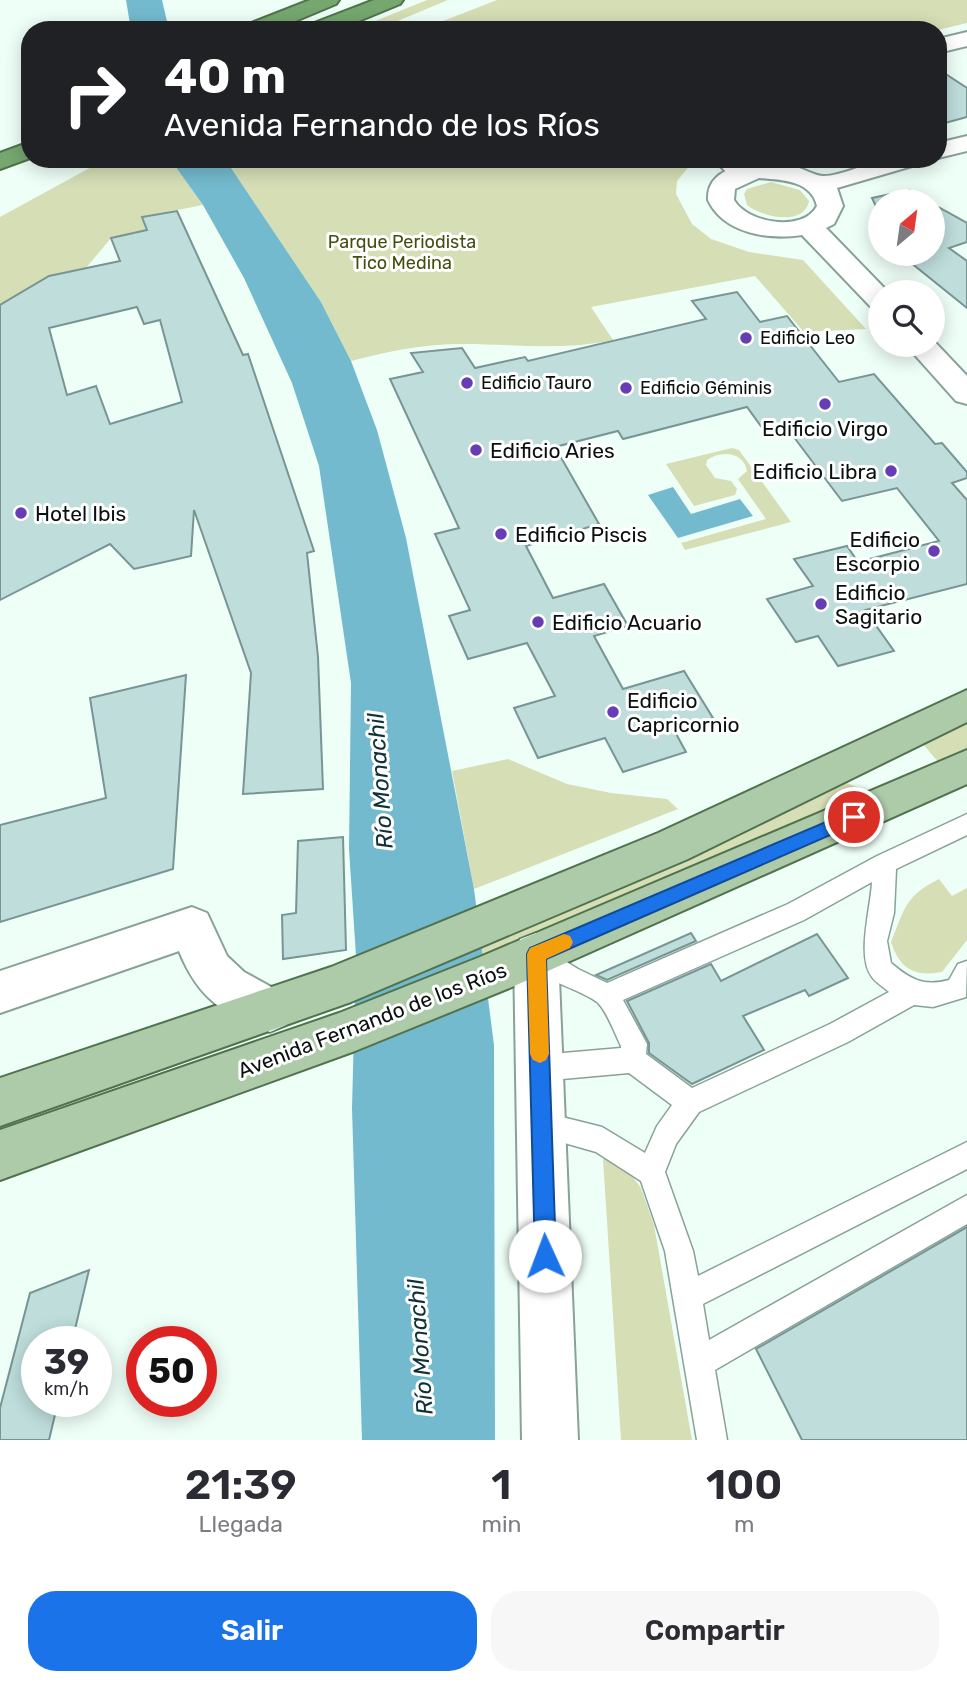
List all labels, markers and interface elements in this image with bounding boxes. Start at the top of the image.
text: 40 m [164,47,286,105]
icon: right [49,49,140,140]
text: Avenida Fernando de los Ríos [164,106,600,144]
north arrow [868,189,945,266]
map controls [868,189,945,357]
park label: Parque Periodista Tico Medina [328,231,476,274]
button: search [868,280,945,357]
place label: Edificio Leo [760,327,855,349]
marker: Edificio Leo [738,330,754,346]
place label: Edificio Tauro [481,372,592,394]
marker: Edificio Tauro [459,375,475,391]
place label: Edificio Géminis [640,377,772,399]
marker: Edificio Géminis [618,380,634,396]
marker: Edificio Virgo [817,396,833,412]
place label: Edificio Virgo [762,416,888,441]
place label: Edificio Aries [490,438,615,463]
marker: Edificio Aries [468,442,484,458]
place label: Edificio Libra [753,459,877,484]
marker: Edificio Libra [883,463,899,479]
place label: Hotel Ibis [35,501,126,526]
marker: Hotel Ibis [13,505,29,521]
place label: Edificio Piscis [515,522,647,547]
marker: Edificio Piscis [493,526,509,542]
place label: Edificio Escorpio [835,527,920,576]
marker: Edificio Escorpio [926,543,942,559]
place label: Edificio Sagitario [835,580,922,629]
marker: Edificio Sagitario [813,596,829,612]
place label: Edificio Acuario [552,610,702,635]
marker: Edificio Acuario [530,614,546,630]
place label: Edificio Capricornio [627,688,740,737]
marker: Edificio Capricornio [605,704,621,720]
water label: Río Monachil [361,712,399,850]
pin [824,787,884,847]
icon: arrive [835,798,873,836]
street label: Avenida Fernando de los Ríos [234,957,510,1083]
position arrow [508,1219,582,1293]
water label: Río Monachil [401,1278,439,1416]
speed limit sign: 50 [126,1326,217,1417]
text: 39 [44,1341,89,1383]
text: km/h [44,1378,89,1400]
text: 21:39 [185,1460,297,1510]
text: 1 [491,1460,511,1510]
text: 100 [706,1460,782,1510]
text: Llegada [199,1510,283,1538]
text: min [481,1510,521,1538]
text: m [734,1510,754,1538]
button: Salir [28,1591,477,1671]
button: Compartir [491,1591,939,1671]

